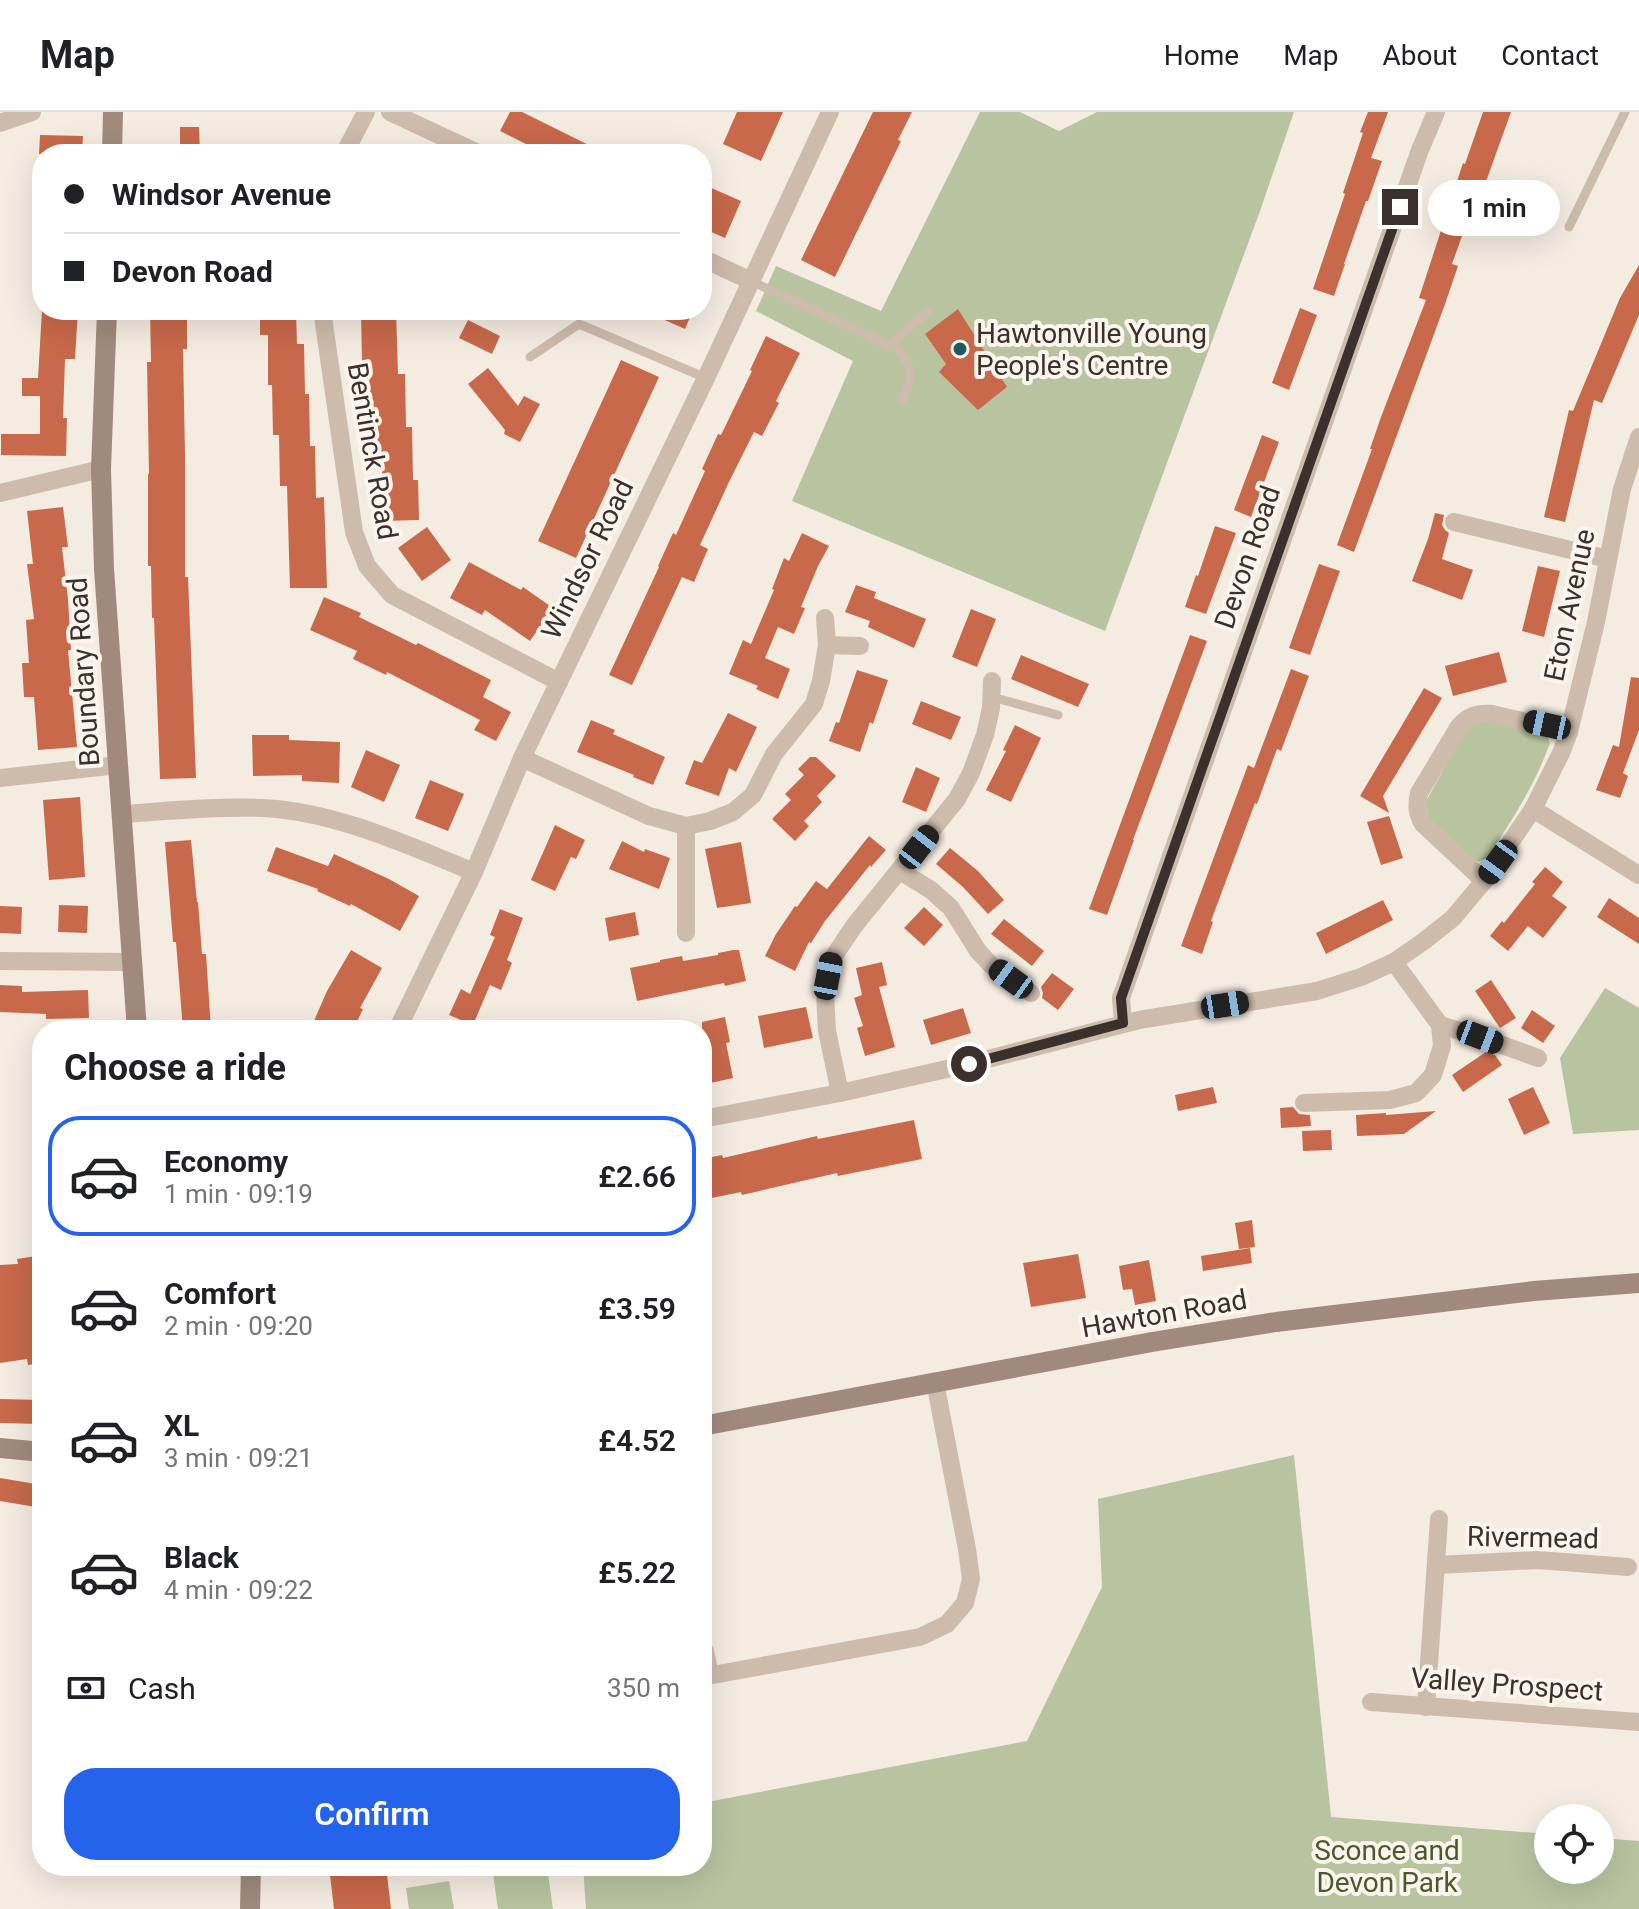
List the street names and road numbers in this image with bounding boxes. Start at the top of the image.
street label: Bentinck Road [341,360,404,542]
street label: Windsor Road [534,474,640,645]
street label: Devon Road [1208,481,1287,633]
street label: Eton Avenue [1537,526,1602,684]
street label: Boundary Road [60,576,107,768]
street label: Hawton Road [1079,1283,1250,1344]
street label: Rivermead [1467,1520,1599,1555]
street label: Valley Prospect [1410,1661,1604,1708]

